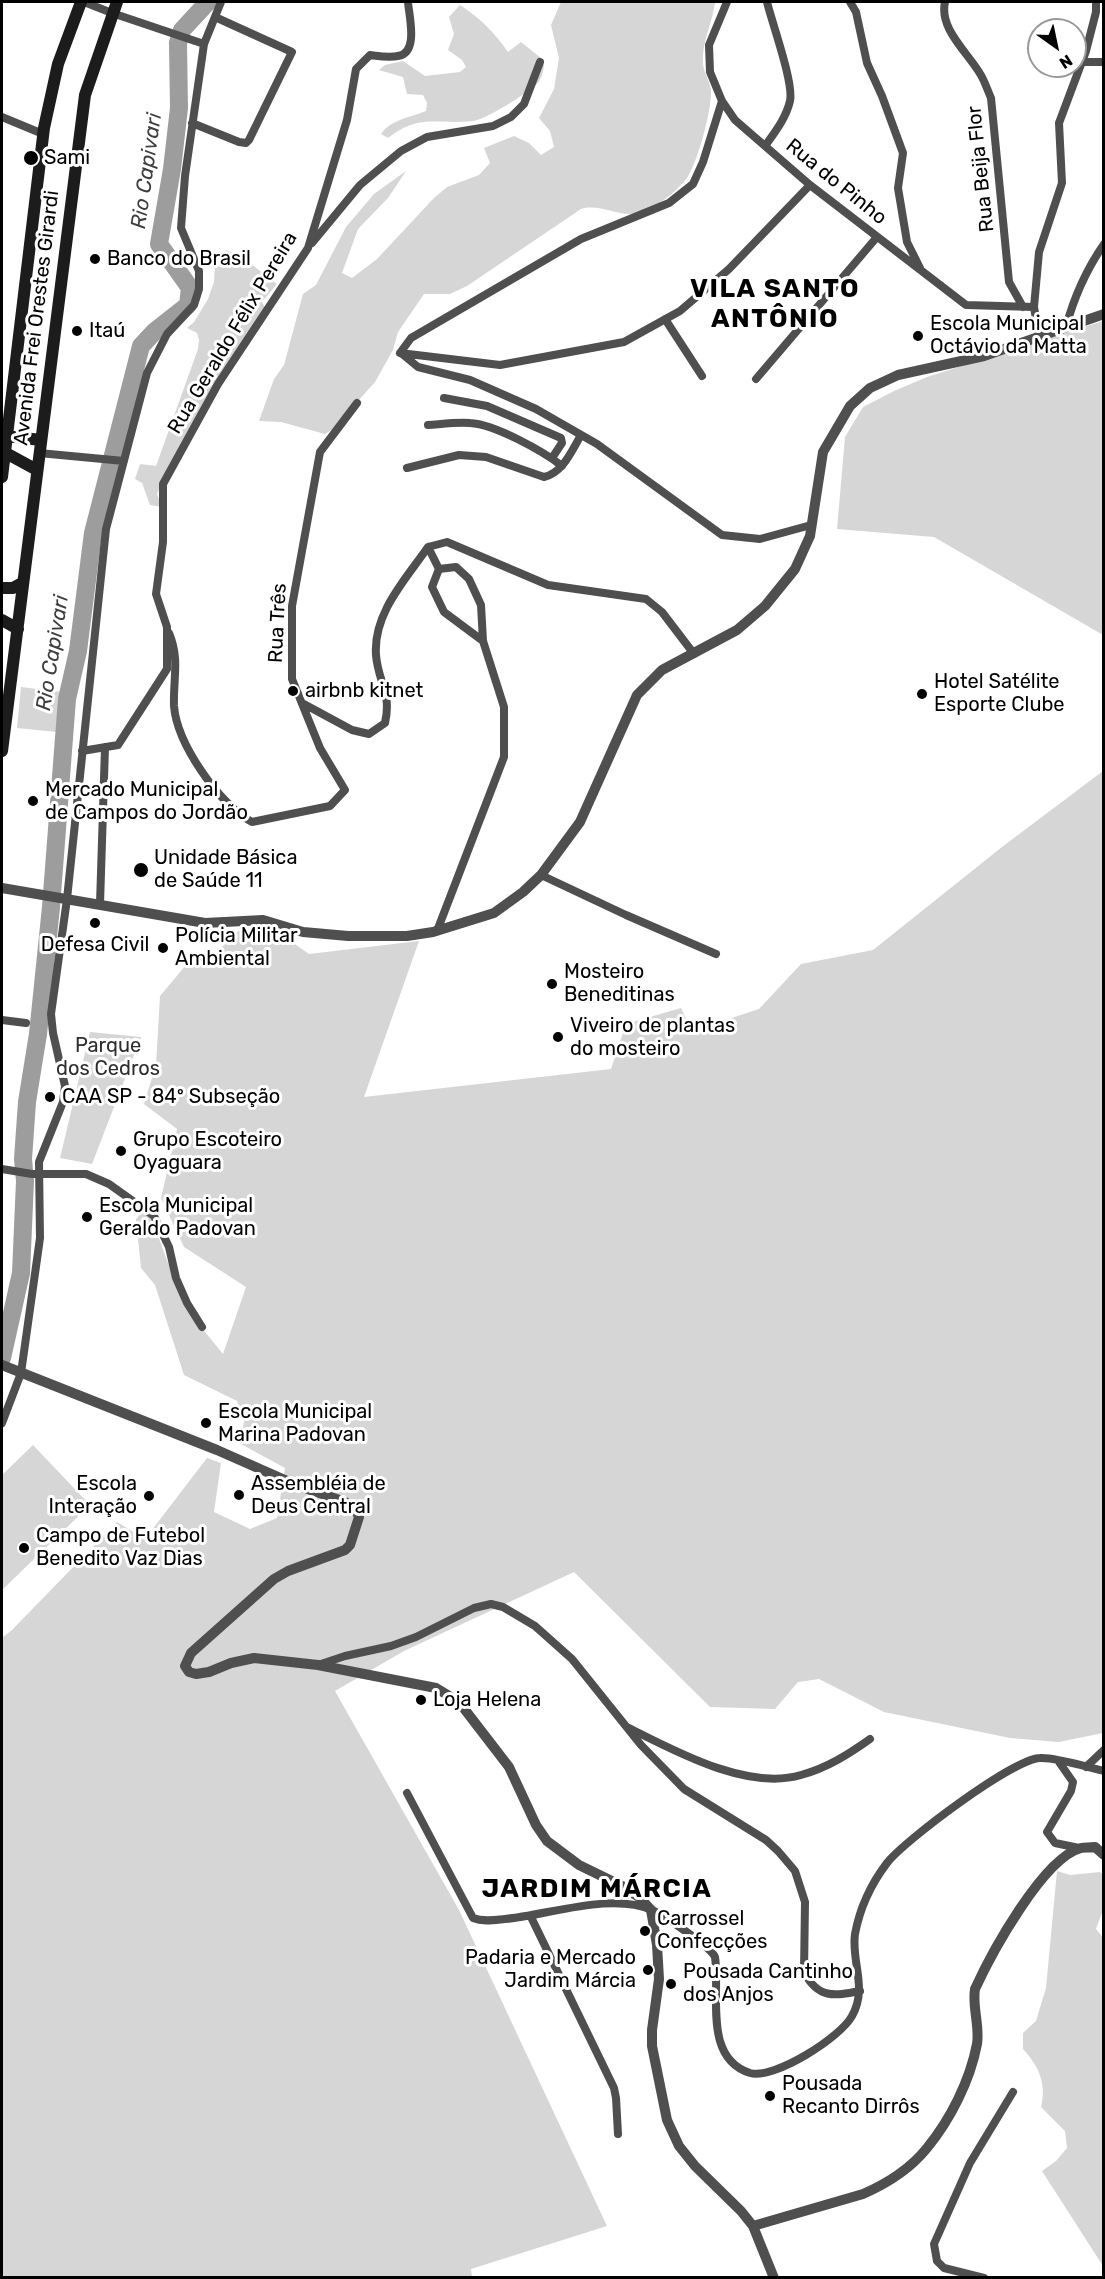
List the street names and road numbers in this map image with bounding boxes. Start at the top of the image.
street label: Rua Beija Flor [962,105,1000,233]
street label: Rua do Pinho [781,134,891,230]
street label: Avenida Frei Orestes Girardi [9,189,65,447]
street label: Rua Geraldo Félix Pereira [163,228,303,438]
street label: Rua Três [264,583,292,663]

